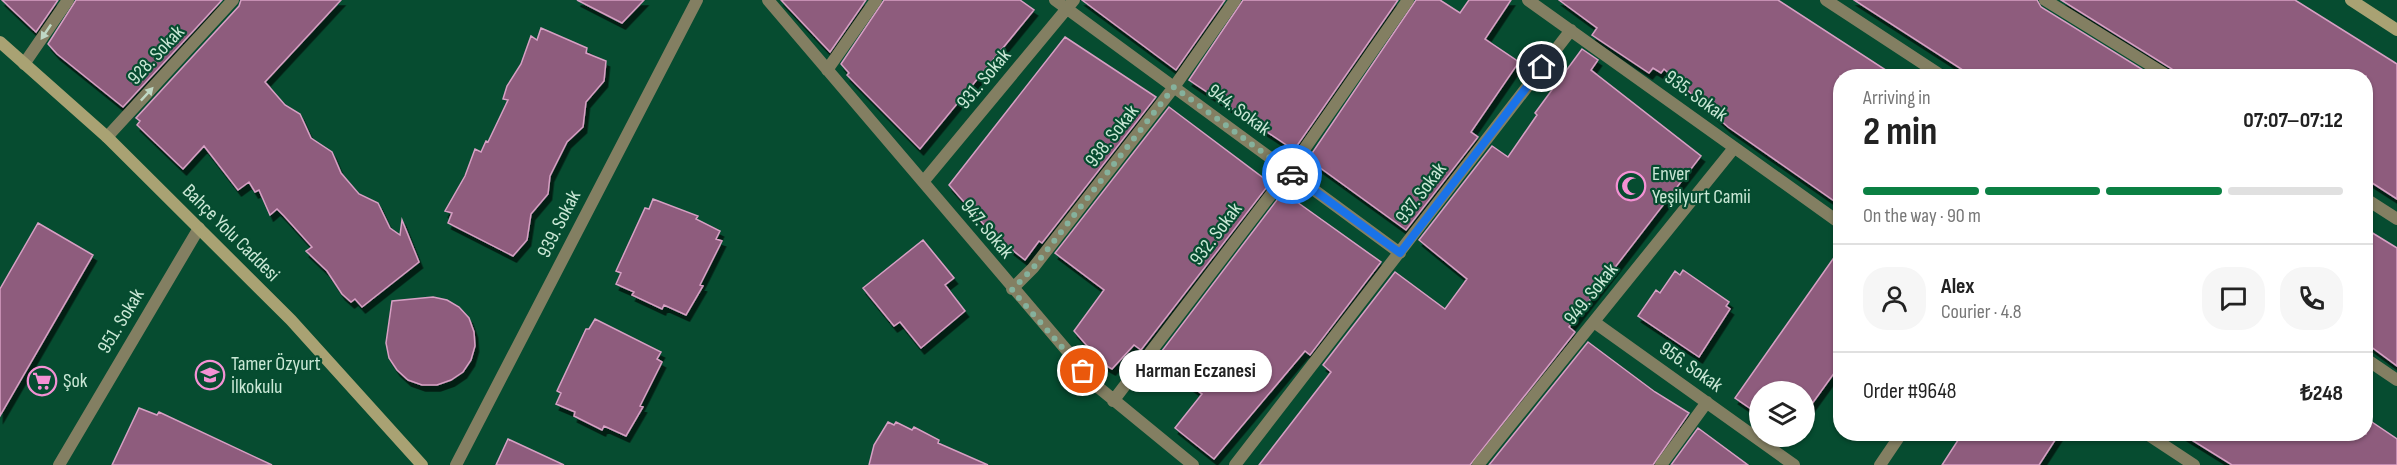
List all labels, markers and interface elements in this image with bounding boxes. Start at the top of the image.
street label: 928. Sokak [122,20,190,90]
one-way arrow [41,24,52,40]
pin [1516,41,1567,92]
street label: 931. Sokak [952,44,1016,114]
icon: home [1525,50,1558,83]
street label: 935. Sokak [1660,65,1732,127]
street label: 944. Sokak [1203,79,1276,141]
text: Arriving in [1863,86,1931,110]
one-way arrow [140,87,153,102]
street label: 938. Sokak [1080,100,1144,172]
text: 07:07–07:12 [2243,107,2343,134]
text: 2 min [1863,109,1937,156]
courier [1262,144,1322,204]
street label: 937. Sokak [1390,157,1452,228]
icon: car [1276,158,1309,191]
place label: Enver Yeşilyurt Camii [1652,162,1751,209]
mosque icon: Enver Yeşilyurt Camii [1615,170,1647,202]
street label: Bahçe Yolu Caddesi [177,179,285,287]
street label: 939. Sokak [532,186,586,262]
street label: 947. Sokak [955,194,1019,264]
street label: 932. Sokak [1185,198,1248,270]
text: On the way · 90 m [1863,204,1981,228]
street label: 949. Sokak [1559,258,1623,330]
button: person [1863,267,1926,330]
button: chat [2202,267,2265,330]
button: phone [2280,267,2343,330]
text: Alex [1941,273,1974,300]
street label: 951. Sokak [92,284,150,358]
text: Courier · 4.8 [1941,300,2022,324]
street label: 956. Sokak [1655,337,1728,398]
pin [1057,345,1108,396]
callout: Harman Eczanesi [1119,350,1272,392]
place label: Tamer Özyurt İlkokulu [231,352,321,399]
icon: bag [1066,354,1099,387]
school or university icon: Tamer Özyurt İlkokulu [194,359,226,391]
text: Harman Eczanesi [1135,359,1256,383]
supermarket icon: Şok [26,365,58,397]
place label: Şok [63,369,88,393]
text: Order #9648 [1863,378,1956,405]
text: ₺248 [2300,380,2343,407]
map controls [1749,381,1815,447]
button: layers [1749,381,1815,447]

